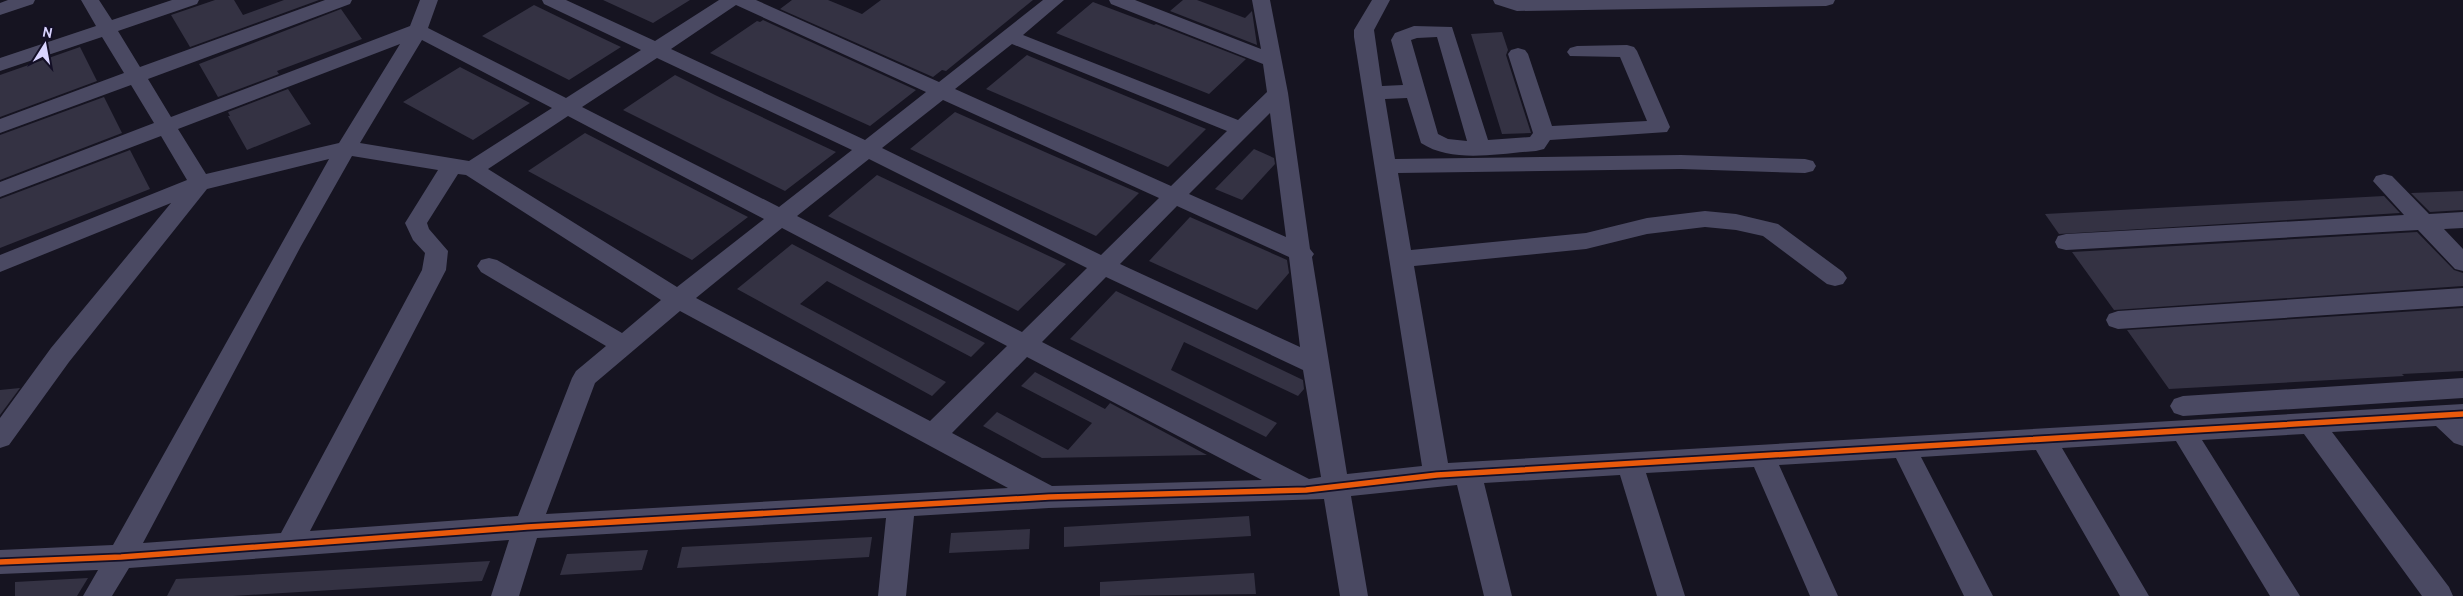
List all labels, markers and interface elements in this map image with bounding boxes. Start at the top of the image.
north arrow [20,20,70,70]
text: N [41,22,54,42]

